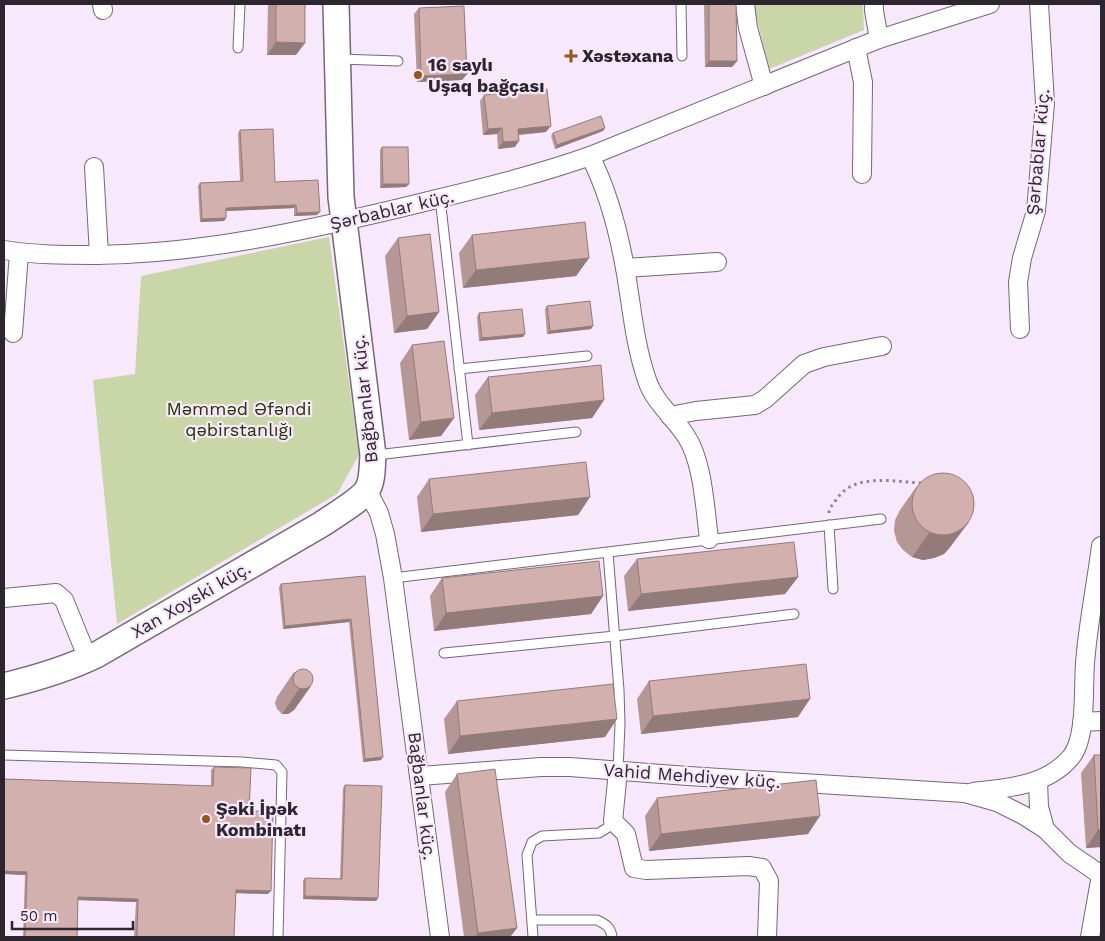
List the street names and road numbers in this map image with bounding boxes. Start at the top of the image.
street label: Şərbablar küç. [1022,88,1053,216]
street label: Şərbablar küç. [328,185,456,234]
street label: Bağbanlar küç. [347,334,382,464]
street label: Xan Xoyski küç. [127,557,254,642]
street label: Bağbanlar küç. [404,731,441,861]
street label: Vahid Mehdiyev küç. [603,759,781,792]

